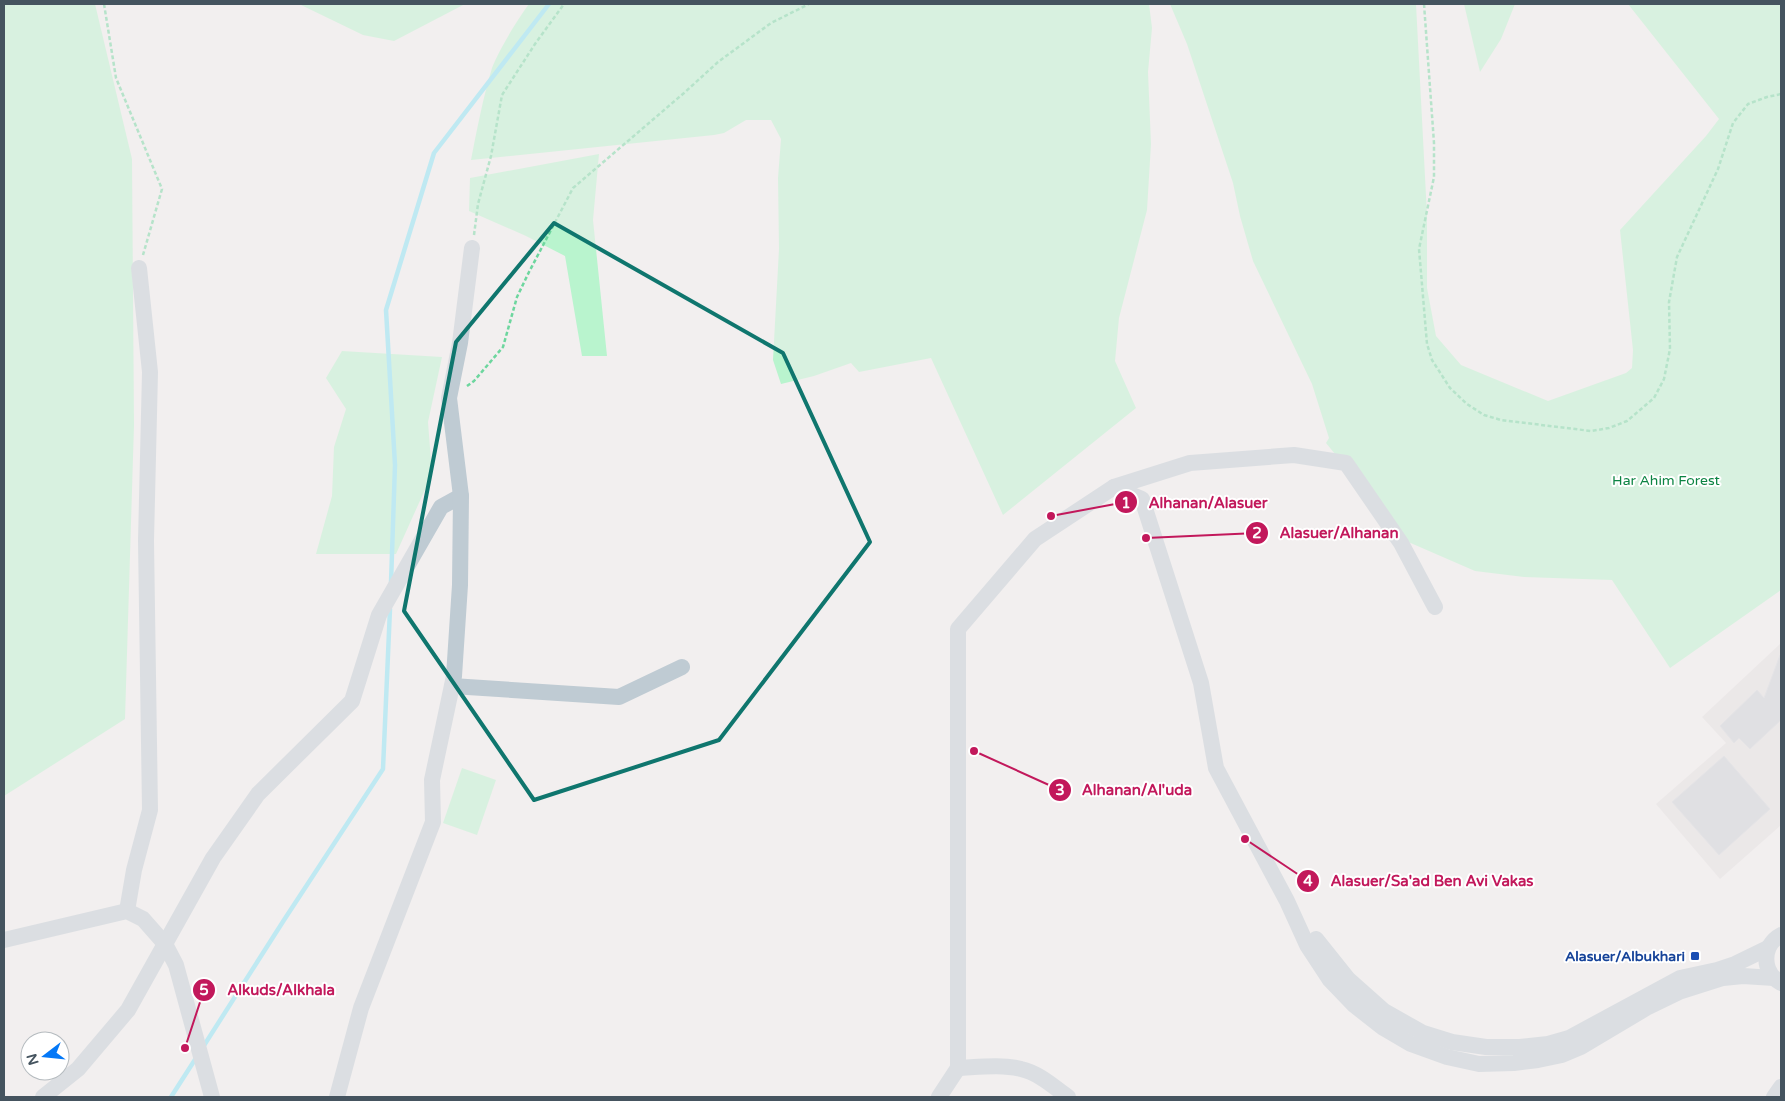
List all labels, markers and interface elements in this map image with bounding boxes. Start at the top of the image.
park label: Har Ahim Forest [1612,472,1721,489]
callout: Alhanan/Alasuer [1113,487,1278,517]
text: 1 [1121,494,1131,512]
text: Alhanan/Alasuer [1148,494,1268,512]
callout: Alasuer/Alhanan [1245,518,1409,548]
text: 2 [1252,524,1262,542]
text: Alasuer/Alhanan [1279,524,1399,542]
callout: Alhanan/Al'uda [1047,775,1203,805]
text: 3 [1055,781,1065,799]
text: Alhanan/Al'uda [1082,781,1192,799]
callout: Alasuer/Sa'ad Ben Avi Vakas [1296,866,1544,896]
text: 4 [1303,872,1313,890]
text: Alasuer/Sa'ad Ben Avi Vakas [1330,872,1534,890]
place label: Alasuer/Albukhari [1565,948,1685,965]
marker: Alasuer/Albukhari [1689,950,1701,962]
callout: Alkuds/Alkhala [192,975,344,1005]
text: 5 [199,981,209,999]
text: Alkuds/Alkhala [227,981,335,999]
north arrow [20,1031,70,1081]
text: N [23,1052,43,1067]

